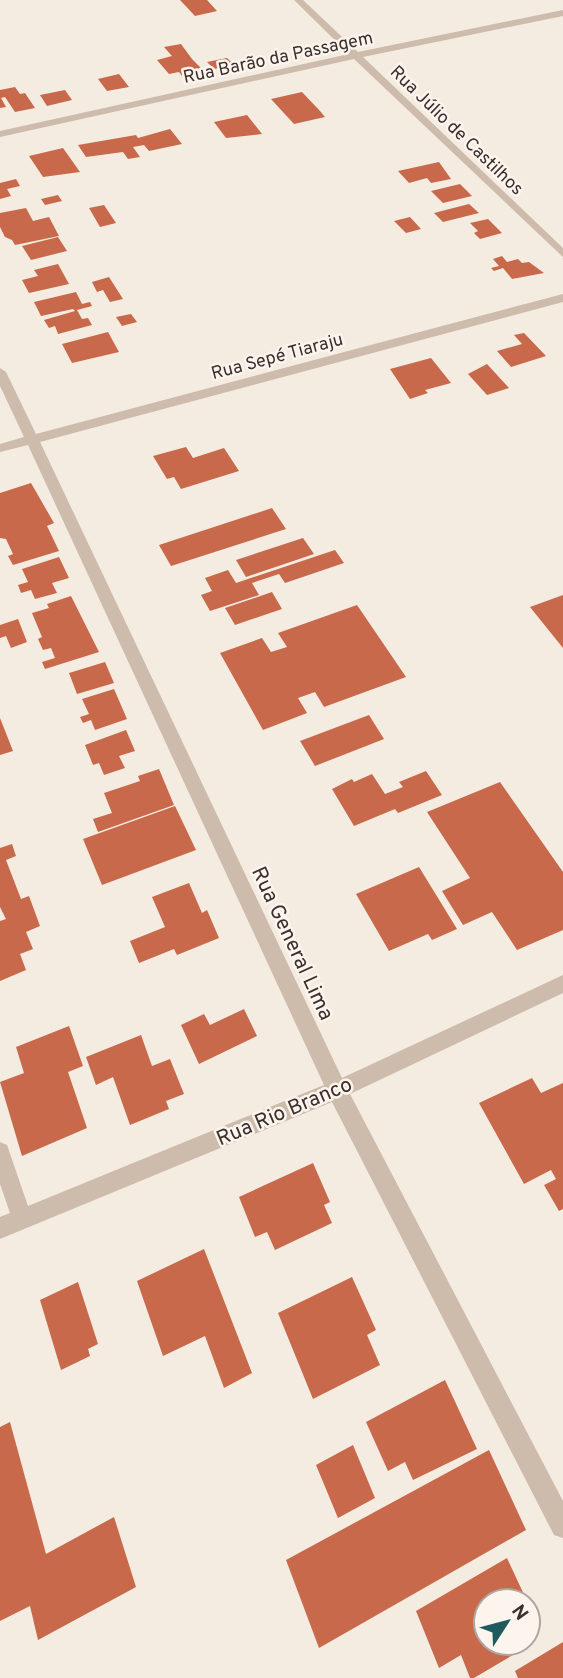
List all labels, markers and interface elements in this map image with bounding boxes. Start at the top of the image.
street label: Rua Barão da Passagem [181,27,375,90]
street label: Rua Júlio de Castilhos [384,61,528,201]
street label: Rua Sepé Tiaraju [209,329,346,386]
street label: Rua General Lima [244,862,339,1025]
street label: Rua Rio Branco [213,1072,357,1153]
north arrow [472,1587,542,1657]
text: N [505,1601,533,1626]

